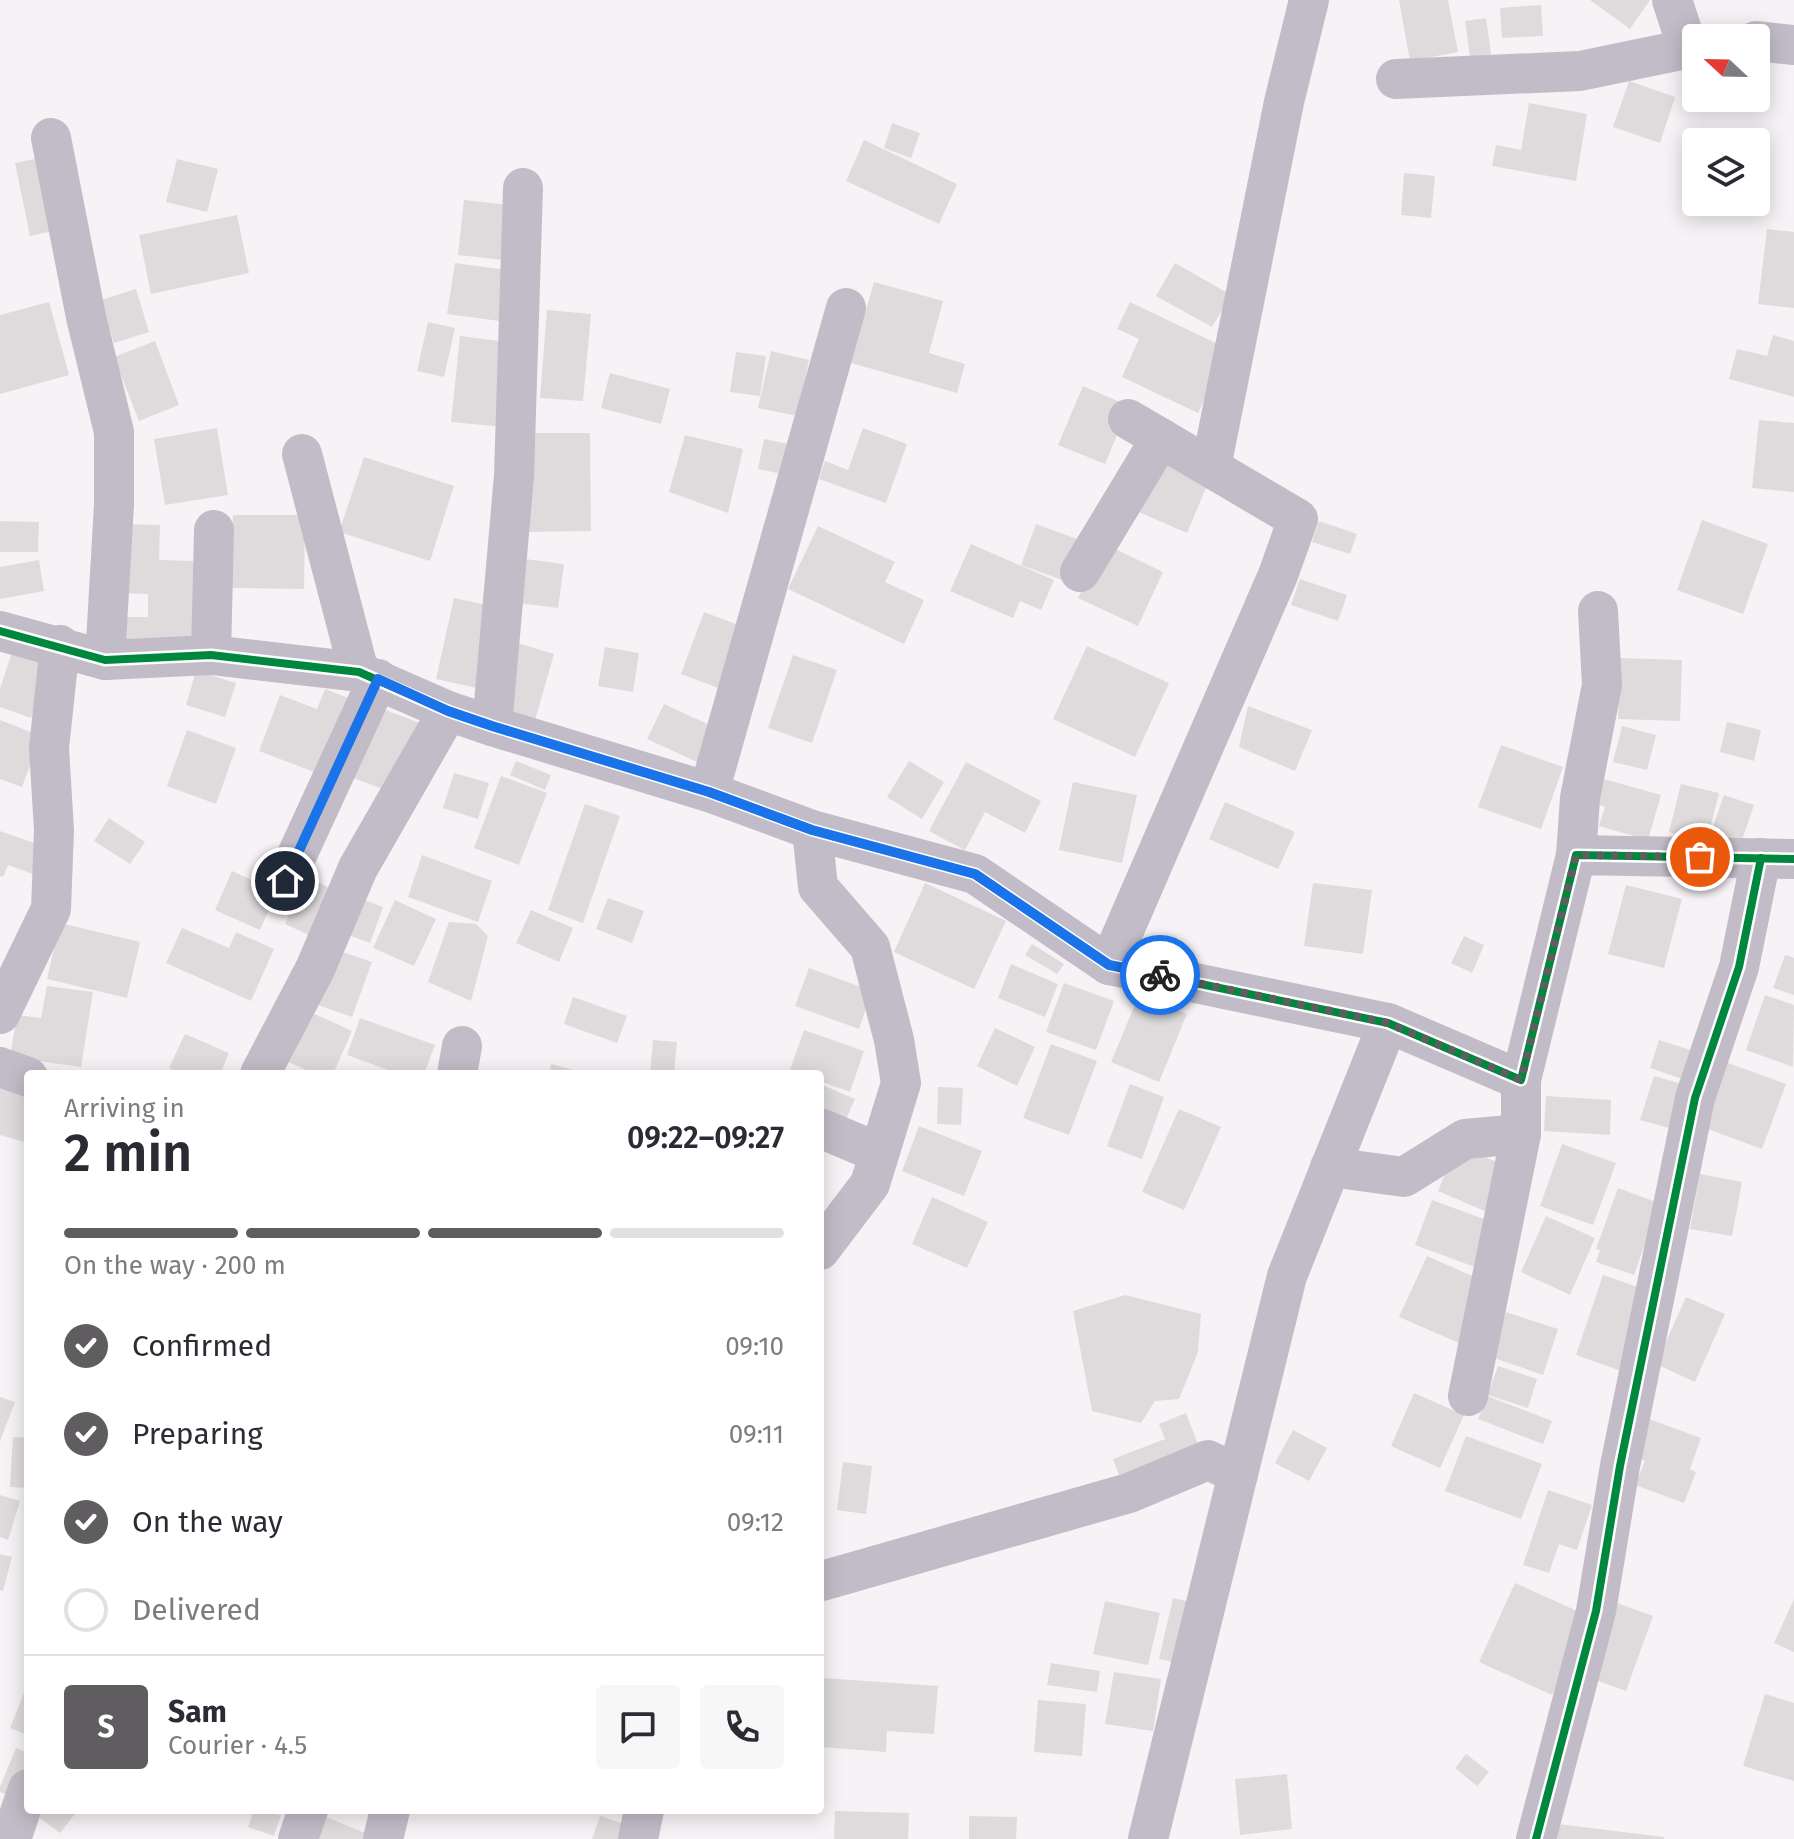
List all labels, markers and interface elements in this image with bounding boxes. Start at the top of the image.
north arrow [1682,24,1770,112]
map controls [1682,24,1770,216]
button: layers [1682,128,1770,216]
pin [1666,823,1734,891]
icon: bag [1678,835,1722,879]
pin [251,847,319,915]
icon: home [263,859,307,903]
courier [1120,935,1200,1015]
icon: bike [1138,953,1182,997]
text: Arriving in [64,1093,185,1124]
text: 09:22–09:27 [627,1120,784,1156]
text: 2 min [64,1122,192,1185]
text: On the way · 200 m [64,1250,286,1281]
icon: check [64,1324,108,1368]
text: Confirmed [132,1328,272,1364]
text: 09:10 [725,1331,784,1362]
icon: check [64,1412,108,1456]
text: Preparing [132,1416,263,1452]
text: 09:11 [729,1419,784,1450]
icon: check [64,1500,108,1544]
text: On the way [132,1504,283,1540]
text: 09:12 [727,1507,784,1538]
text: Delivered [132,1592,261,1628]
button: chat [596,1685,680,1769]
button: phone [700,1685,784,1769]
text: Sam [168,1694,227,1730]
text: S [97,1709,115,1745]
text: Courier · 4.5 [168,1730,307,1761]

